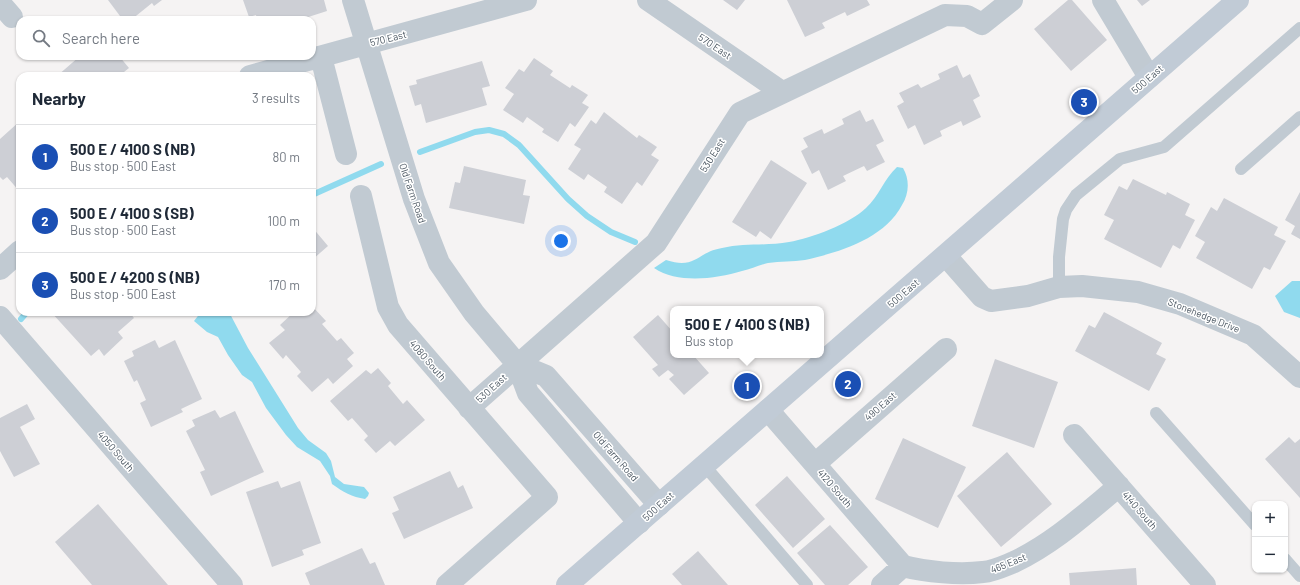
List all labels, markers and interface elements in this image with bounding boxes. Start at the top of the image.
search box [16,16,316,60]
icon: search [30,27,52,49]
street label: 570 East [369,28,408,48]
text: Search here [62,29,140,47]
street label: 570 East [696,31,734,62]
street label: 500 East [1129,62,1166,96]
pin: 3 [1071,87,1097,117]
text: Nearby [32,88,86,108]
text: 3 results [252,90,300,106]
street label: 530 East [697,136,727,174]
text: 500 E / 4100 S (NB) [70,140,195,158]
text: 1 [43,149,47,165]
text: 80 m [273,149,300,165]
text: Bus stop · 500 East [70,158,176,174]
street label: Old Farm Road [397,162,429,224]
text: 500 E / 4100 S (SB) [70,204,194,222]
text: 2 [41,213,49,229]
text: 100 m [267,213,300,229]
text: Bus stop · 500 East [70,222,176,238]
your location [551,231,571,251]
text: 500 E / 4200 S (NB) [70,268,199,286]
street label: 500 East [885,276,922,310]
text: 3 [41,277,49,293]
text: 170 m [269,277,300,293]
text: Bus stop · 500 East [70,286,176,302]
street label: Stonehedge Drive [1166,295,1242,335]
popup [670,306,824,358]
text: 500 E / 4100 S (NB) [685,315,809,333]
text: Bus stop [685,333,734,349]
street label: 4080 South [407,337,449,383]
pin: 2 [835,369,861,399]
street label: 530 East [473,371,509,405]
pin: 1 [734,371,760,401]
street label: 490 East [862,389,899,423]
street label: 4050 South [95,428,137,474]
street label: Old Farm Road [591,428,641,484]
street label: 4120 South [815,466,855,510]
street label: 4140 South [1120,488,1160,532]
street label: 500 East [640,489,676,523]
map controls [1252,501,1288,573]
button: + [1252,501,1288,537]
button: − [1252,537,1288,573]
street label: 465 East [988,550,1028,576]

